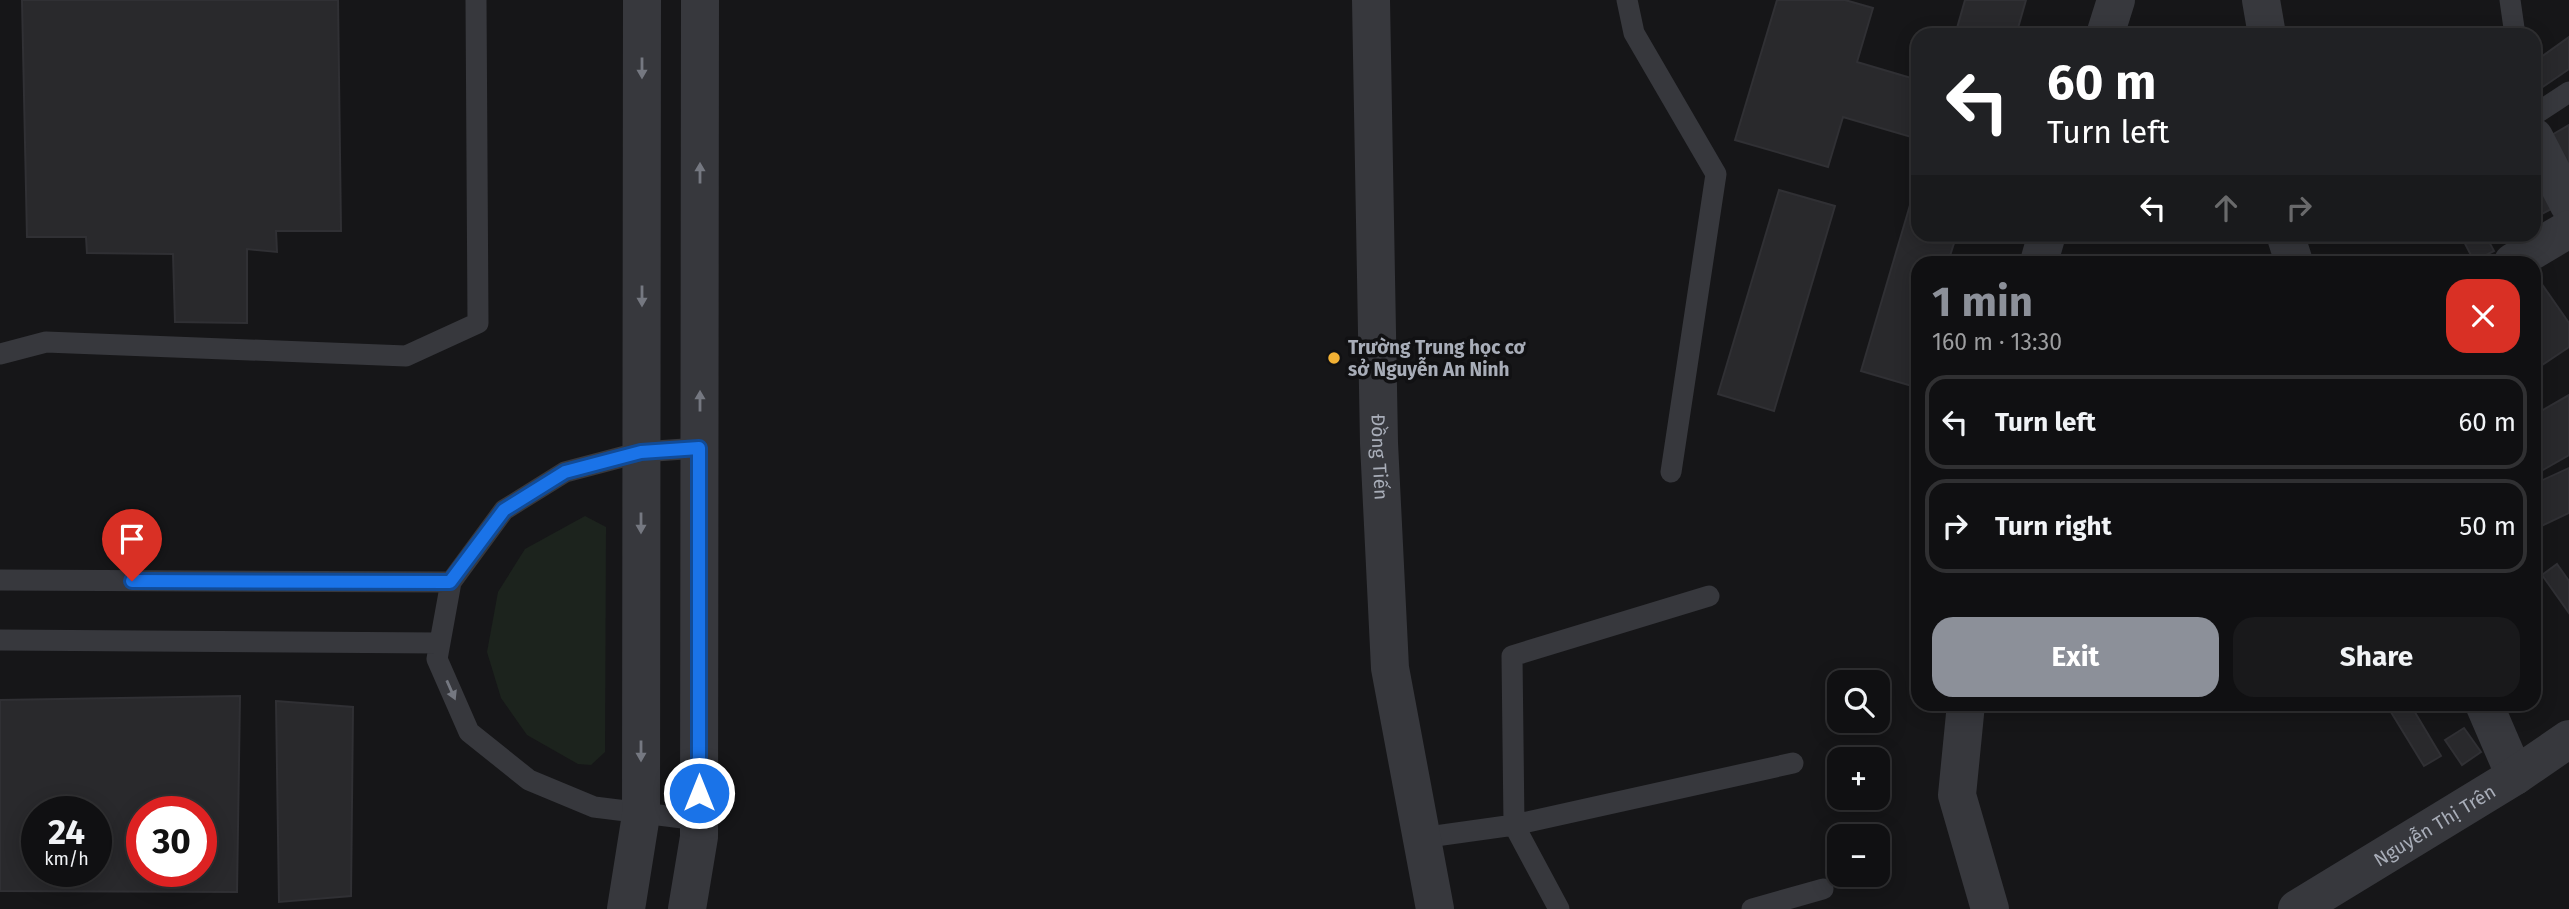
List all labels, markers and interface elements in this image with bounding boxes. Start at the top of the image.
text: 60 m [2047,53,2156,112]
icon: left [1932,56,2023,147]
one-way arrow [636,57,648,79]
text: Turn left [2047,113,2169,151]
one-way arrow [694,162,706,184]
icon: left [2134,189,2172,227]
icon: ahead [2207,189,2245,227]
icon: right [2280,189,2318,227]
text: 1 min [1932,277,2033,327]
button: close [2446,279,2520,353]
one-way arrow [636,285,648,307]
text: 160 m · 13:30 [1932,328,2062,356]
place label: Trường Trung học cơ sở Nguyễn An Ninh [1348,336,1526,381]
marker: Trường Trung học cơ sở Nguyễn An Ninh [1326,350,1342,366]
one-way arrow [694,389,706,411]
icon: left [1936,403,1974,441]
text: Turn left [1995,407,2096,438]
text: 60 m [2458,407,2516,438]
street label: Đồng Tiến [1367,414,1393,501]
icon: right [1936,507,1974,545]
pin [102,509,162,581]
text: Turn right [1995,511,2112,542]
text: 50 m [2459,511,2516,542]
one-way arrow [635,512,647,534]
icon: arrive [113,520,151,558]
button: Exit [1932,617,2219,697]
button: Share [2233,617,2520,697]
map controls [1827,670,1890,887]
button: search [1827,670,1890,733]
one-way arrow [445,680,457,700]
one-way arrow [635,740,647,762]
button: + [1827,747,1890,810]
position arrow [662,756,736,830]
street label: Nguyễn Thị Trên [2369,779,2500,871]
speed limit sign: 30 [126,796,217,887]
text: 24 [48,811,85,853]
button: − [1827,824,1890,887]
text: km/h [44,848,89,870]

